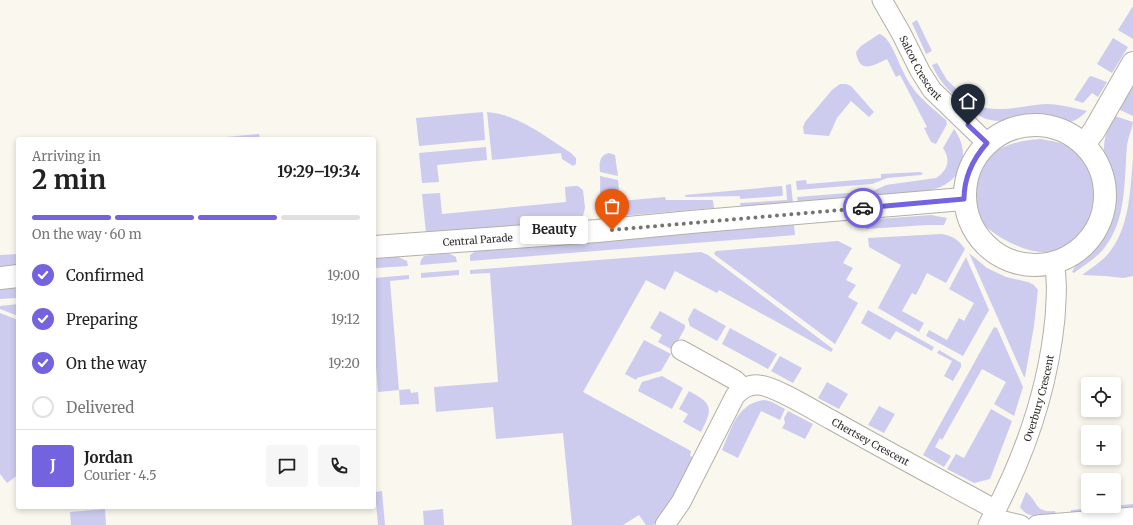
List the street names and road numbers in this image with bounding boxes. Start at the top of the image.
street label: Salcot Crescent [896,33,945,103]
street label: Central Parade [442,231,513,249]
street label: Overbury Crescent [1021,354,1057,443]
street label: Chertsey Crescent [829,415,912,469]

